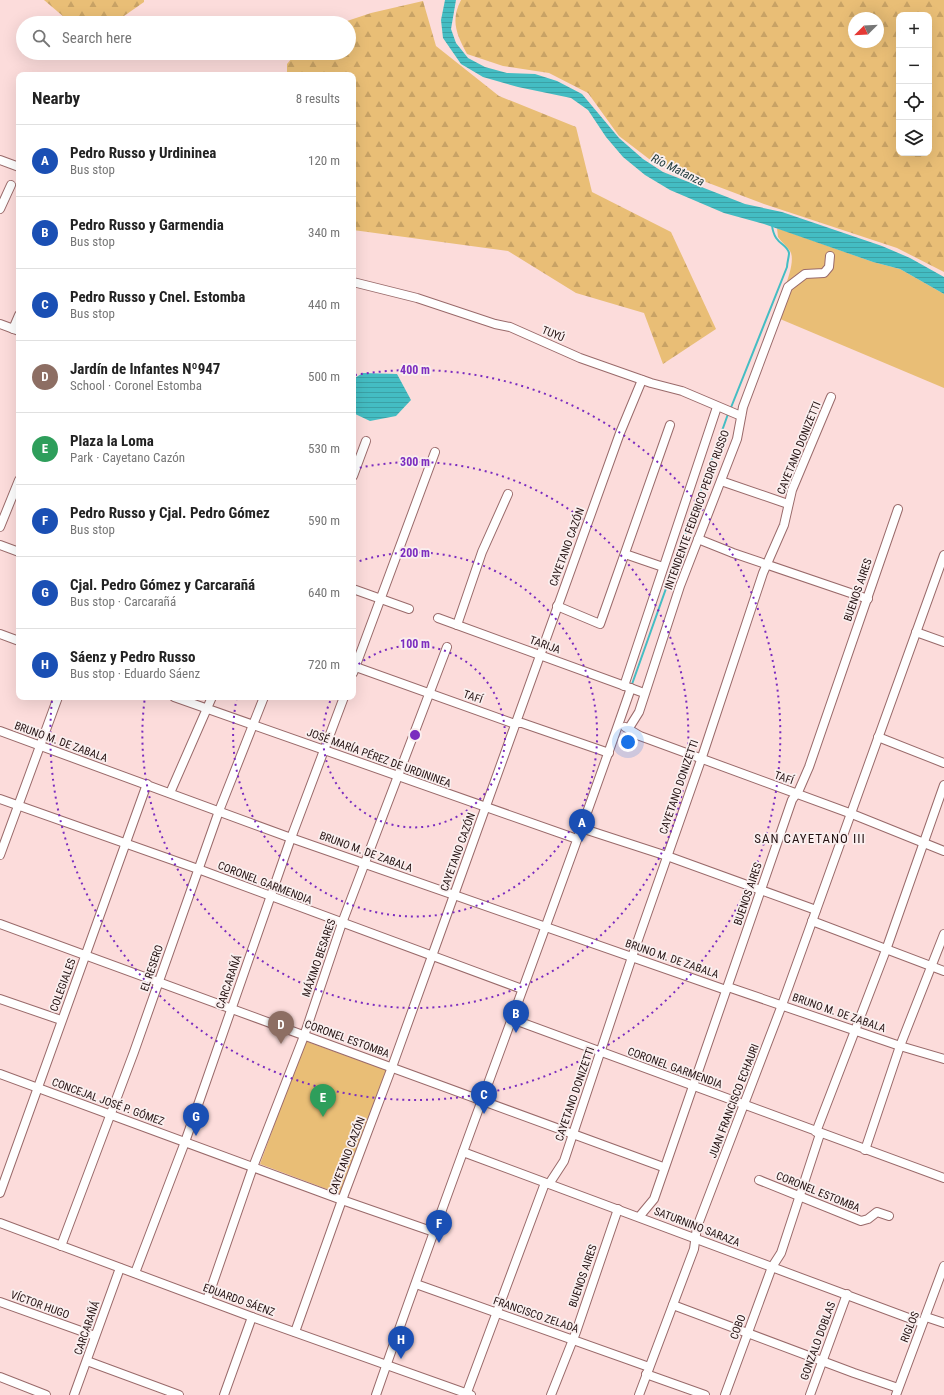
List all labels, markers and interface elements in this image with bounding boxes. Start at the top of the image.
north arrow [848,12,884,48]
map controls [896,12,932,156]
button: + [896,12,932,48]
search box [16,16,356,60]
icon: search [30,27,52,49]
text: Search here [62,29,132,47]
button: − [896,48,932,84]
button: locate [896,84,932,120]
text: Nearby [32,88,80,108]
text: 8 results [296,91,340,106]
button: layers [896,120,932,156]
text: Pedro Russo y Urdininea [70,144,216,162]
water label: Río Matanza [649,151,707,189]
text: A [41,153,49,168]
text: 120 m [308,153,340,168]
text: Bus stop [70,162,115,177]
text: Pedro Russo y Garmendia [70,216,224,234]
text: B [41,225,49,240]
text: 340 m [308,225,340,240]
text: Bus stop [70,234,115,249]
text: Pedro Russo y Cnel. Estomba [70,288,245,306]
text: C [41,297,49,312]
text: 440 m [308,297,340,312]
text: Bus stop [70,306,115,321]
street label: TUYÚ [540,323,566,345]
text: Jardín de Infantes Nº947 [70,360,220,378]
text: 400 m [400,363,430,377]
text: D [41,369,49,384]
text: 500 m [308,369,340,384]
text: School · Coronel Estomba [70,378,202,393]
street label: CAYETANO DONIZETTI [774,400,824,496]
street label: INTENDENTE FEDERICO PEDRO RUSSO [662,428,732,592]
text: Plaza la Loma [70,432,154,450]
text: E [42,441,48,456]
text: 530 m [308,441,340,456]
text: Park · Cayetano Cazón [70,450,185,465]
text: 300 m [400,455,430,469]
text: Pedro Russo y Cjal. Pedro Gómez [70,504,270,522]
street label: CAYETANO CAZÓN [547,506,587,588]
text: F [42,513,48,528]
text: 590 m [308,513,340,528]
text: Bus stop [70,522,115,537]
text: 200 m [400,546,430,560]
street label: BUENOS AIRES [841,557,875,623]
text: Cjal. Pedro Gómez y Carcarañá [70,576,255,594]
text: G [41,585,49,600]
text: 640 m [308,585,340,600]
text: Bus stop · Carcarañá [70,594,176,609]
street label: TARIJA [528,633,563,657]
text: 100 m [400,637,430,651]
text: Sáenz y Pedro Russo [70,648,196,666]
text: H [41,657,49,672]
text: 720 m [308,657,340,672]
text: Bus stop · Eduardo Sáenz [70,666,200,681]
street label: TAFÍ [462,688,486,707]
street label: BRUNO M. DE ZABALA [13,719,110,765]
street label: JOSÉ MARÍA PÉREZ DE URDININEA [305,726,454,790]
centre of rings [408,728,422,742]
your location [618,732,638,752]
street label: CAYETANO DONIZETTI [657,738,701,836]
street label: TAFÍ [773,769,797,788]
pin: A [569,809,595,842]
street label: CAYETANO CAZÓN [438,811,478,893]
street label: BRUNO M. DE ZABALA [318,829,415,875]
district label: SAN CAYETANO III [754,831,866,846]
street label: CORONEL GARMENDIA [216,859,315,907]
street label: BUENOS AIRES [731,861,765,927]
street label: MÁXIMO BESARES [300,917,339,999]
street label: BRUNO M. DE ZABALA [623,937,721,981]
street label: EL RESERO [138,943,166,993]
street label: CARCARAÑÁ [214,953,245,1011]
street label: COLEGIALES [47,956,79,1013]
street label: BRUNO M. DE ZABALA [790,991,888,1035]
pin: B [503,1000,529,1033]
pin: D [268,1011,294,1044]
street label: CORONEL ESTOMBA [303,1018,392,1061]
street label: JUAN FRANCISCO ECHAURI [706,1042,762,1160]
street label: CAYETANO DONIZETTI [553,1045,597,1143]
street label: CORONEL GARMENDIA [626,1045,725,1091]
street label: CONCEJAL JOSÉ P. GÓMEZ [50,1076,166,1128]
pin: C [471,1081,497,1114]
pin: E [310,1084,336,1117]
pin: G [183,1103,209,1136]
street label: CAYETANO CAZÓN [326,1115,368,1197]
street label: CORONEL ESTOMBA [774,1169,862,1215]
street label: SATURNINO SARAZA [652,1205,742,1250]
pin: F [426,1210,452,1243]
street label: BUENOS AIRES [566,1243,600,1309]
street label: EDUARDO SÁENZ [201,1281,277,1319]
street label: VÍCTOR HUGO [9,1288,71,1322]
street label: FRANCISCO ZELADA [491,1294,581,1336]
street label: CARCARAÑÁ [72,1299,103,1357]
street label: GONZALO DOBLAS [798,1300,838,1382]
street label: RIGLOS [898,1309,922,1344]
street label: COBO [728,1313,748,1341]
pin: H [388,1326,414,1359]

